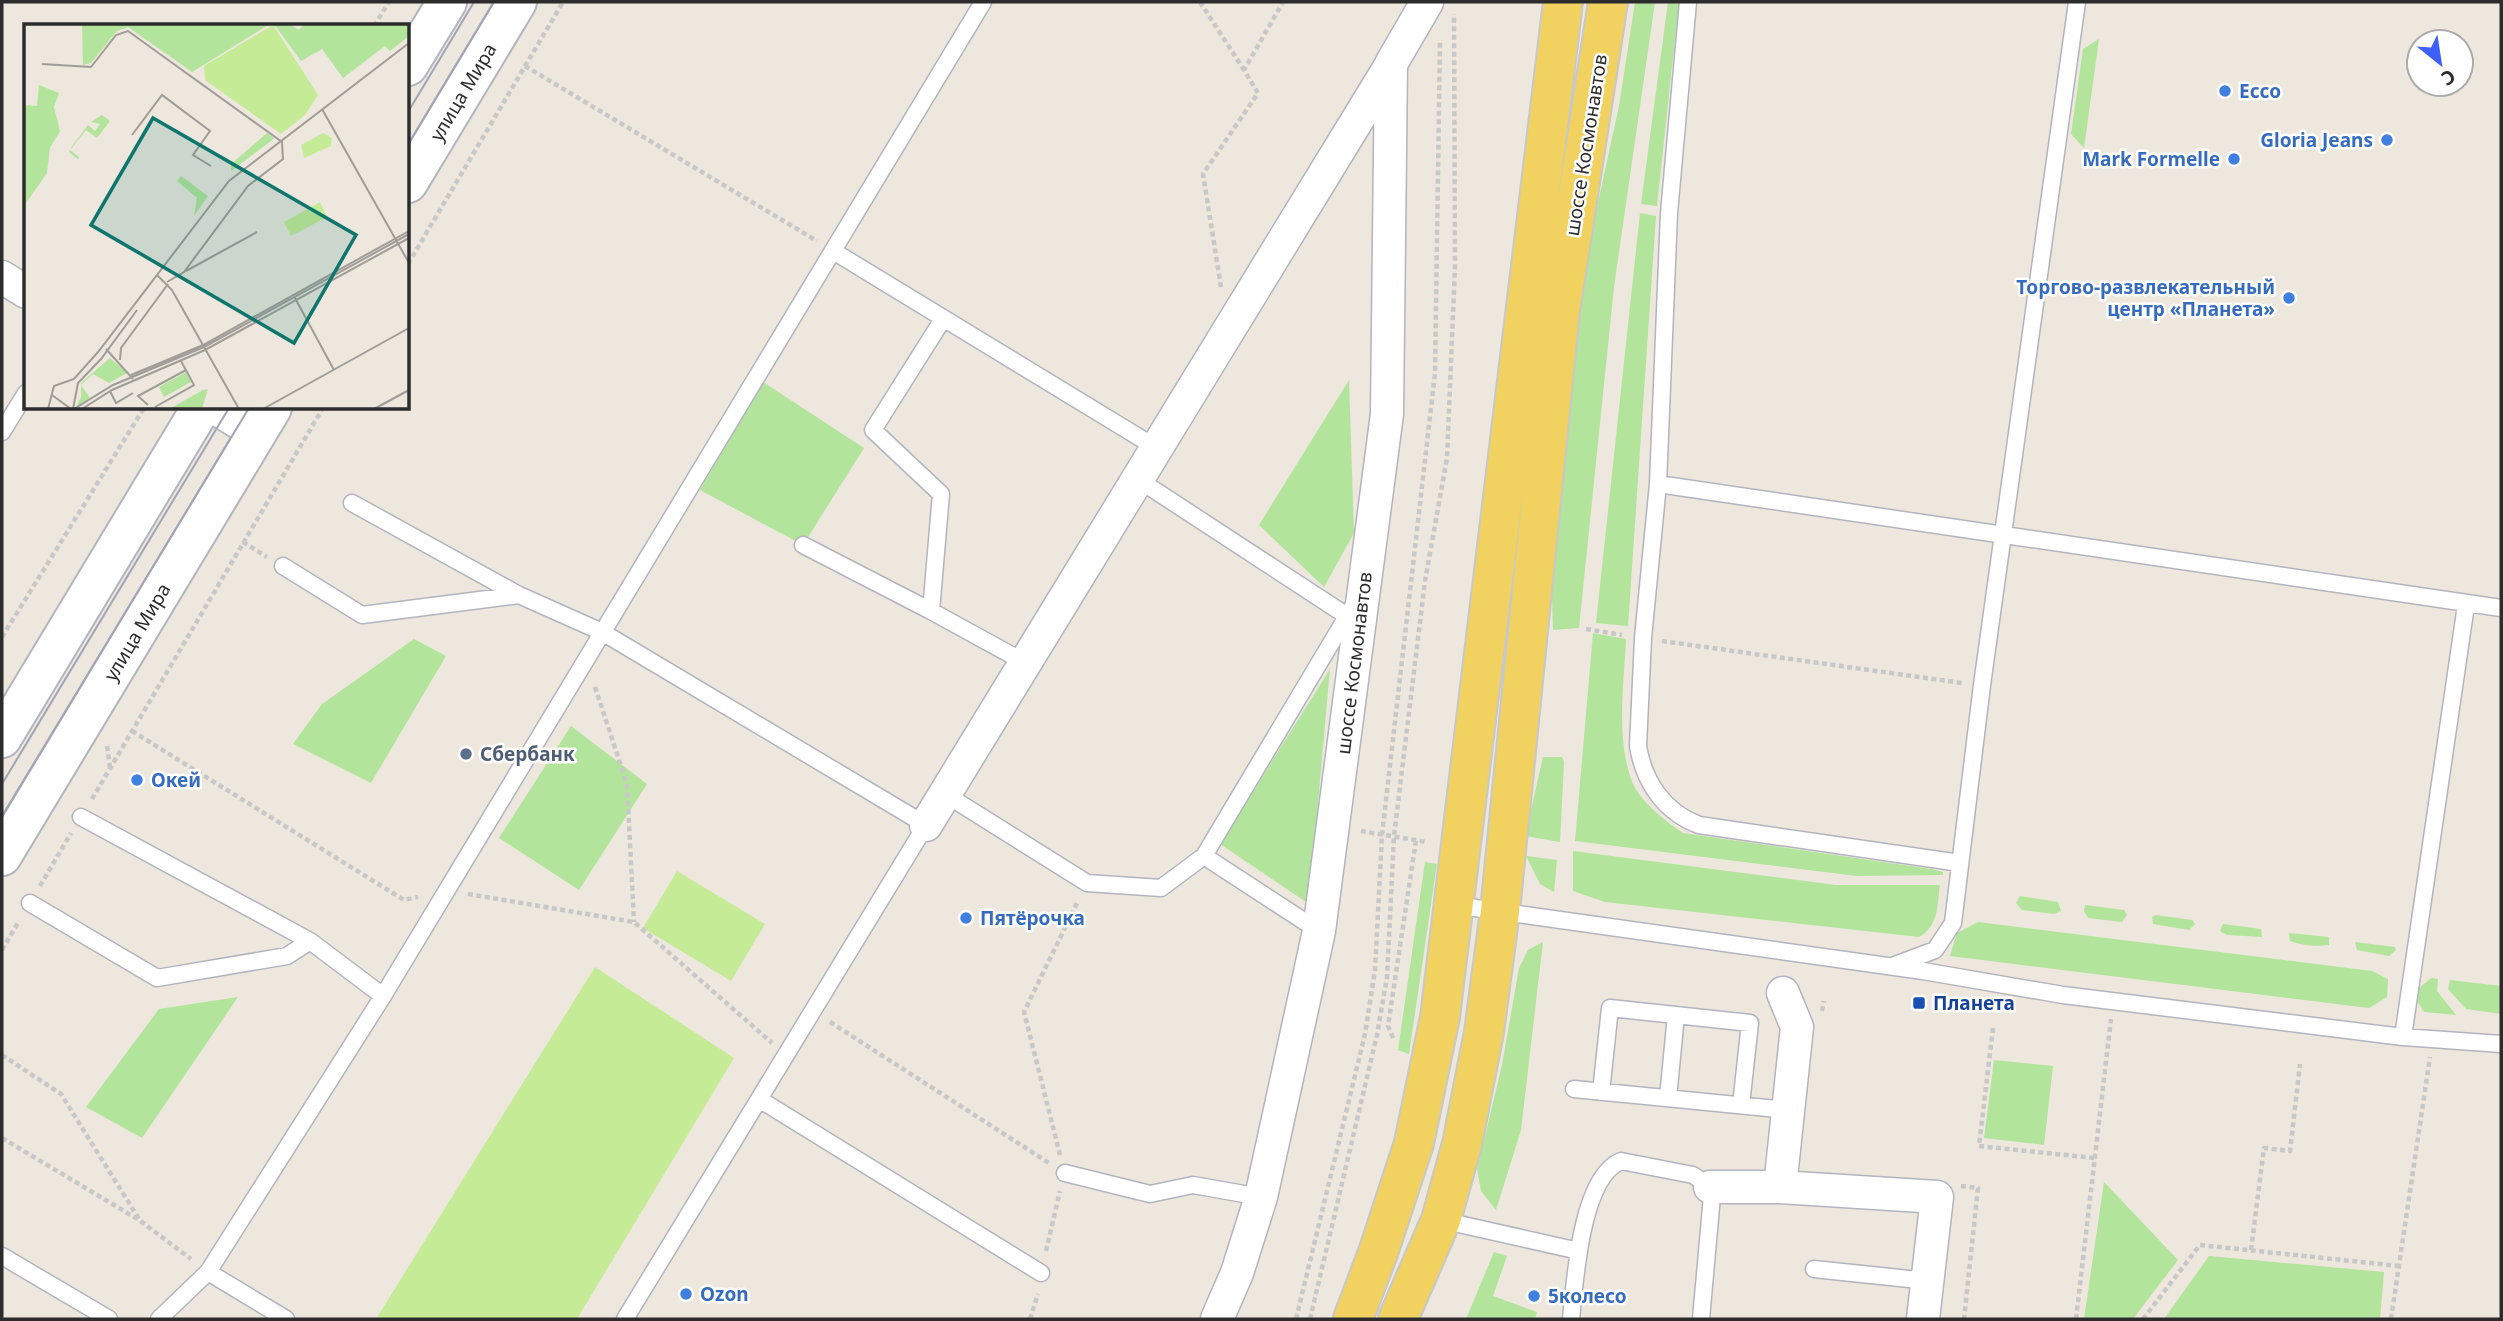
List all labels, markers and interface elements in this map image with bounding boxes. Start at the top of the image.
inset map [24,24,410,410]
north arrow [2405,28,2475,98]
street label: улица Мира [424,38,502,146]
street label: шоссе Космонавтов [1559,52,1613,238]
text: С [2437,63,2460,92]
place label: Ecco [2239,78,2281,104]
marker: Ecco [2217,83,2233,99]
place label: Gloria Jeans [2260,127,2373,153]
marker: Gloria Jeans [2379,132,2395,148]
place label: Mark Formelle [2082,146,2220,172]
marker: Mark Formelle [2226,151,2242,167]
place label: Торгово-развлекательный центр «Планета» [2016,274,2275,322]
marker: Торгово-развлекательный центр «Планета» [2281,290,2297,306]
street label: шоссе Космонавтов [1330,570,1378,756]
street label: улица Мира [98,578,176,686]
place label: Сбербанк [480,741,575,767]
marker: Сбербанк [458,746,474,762]
place label: Окей [151,767,201,793]
marker: Окей [129,772,145,788]
place label: Пятёрочка [980,905,1085,931]
marker: Пятёрочка [958,910,974,926]
place label: Планета [1933,990,2015,1016]
marker: Планета [1911,995,1927,1011]
place label: Ozon [700,1281,749,1307]
place label: 5колесо [1548,1283,1627,1309]
marker: Ozon [678,1286,694,1302]
marker: 5колесо [1526,1288,1542,1304]

